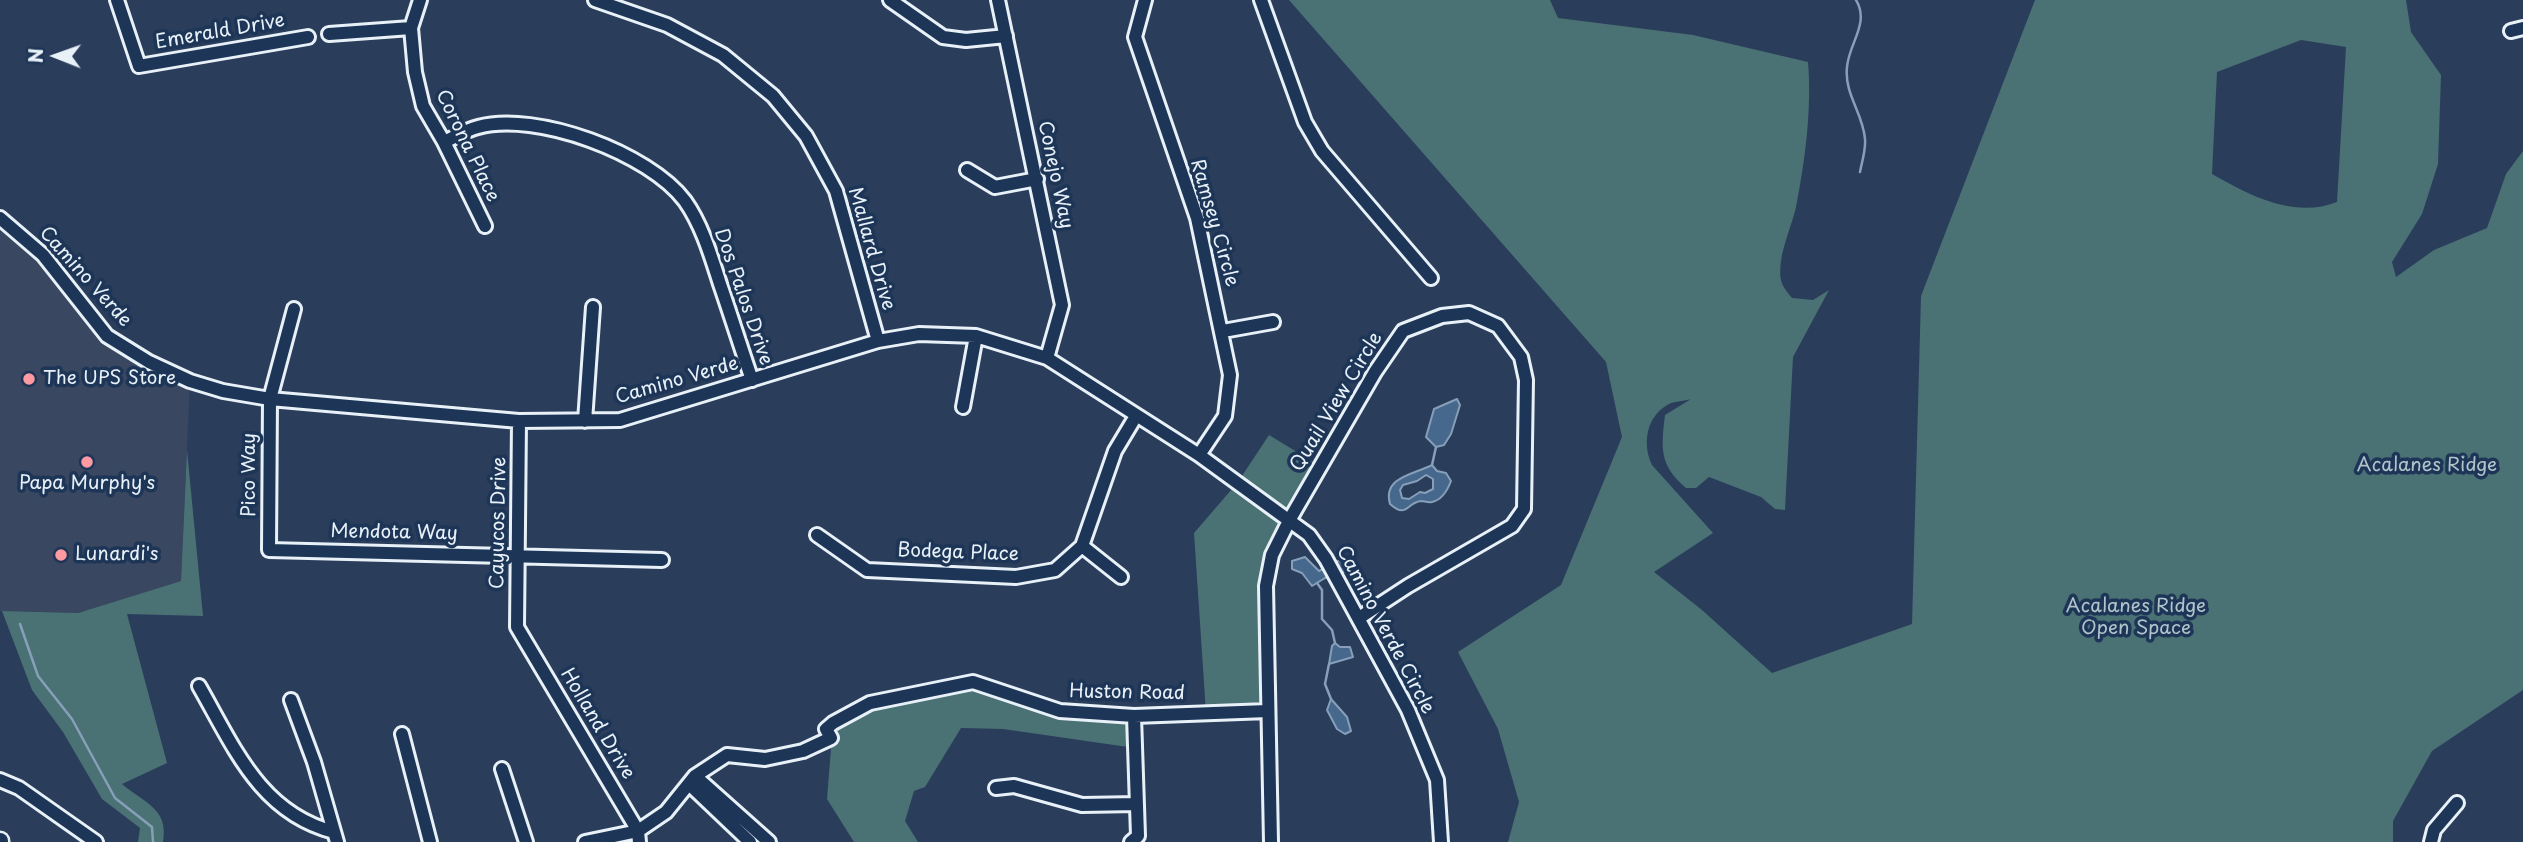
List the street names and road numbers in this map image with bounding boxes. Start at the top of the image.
street label: Emerald Drive [154,9,286,55]
street label: Corona Place [430,86,504,206]
street label: Conejo Way [1032,119,1078,231]
street label: Ramsey Circle [1185,157,1243,289]
street label: Mallard Drive [843,185,899,313]
street label: Camino Verde [34,222,136,332]
street label: Dos Palos Drive [709,226,777,368]
street label: Quail View Circle [1286,328,1388,476]
street label: Camino Verde [613,353,741,409]
street label: Pico Way [239,433,261,517]
street label: Cayucos Drive [486,457,512,589]
street label: Mendota Way [330,520,458,546]
street label: Bodega Place [897,539,1019,567]
street label: Camino Verde Circle [1331,542,1439,718]
street label: Holland Drive [555,664,639,784]
street label: Huston Road [1069,681,1185,705]

